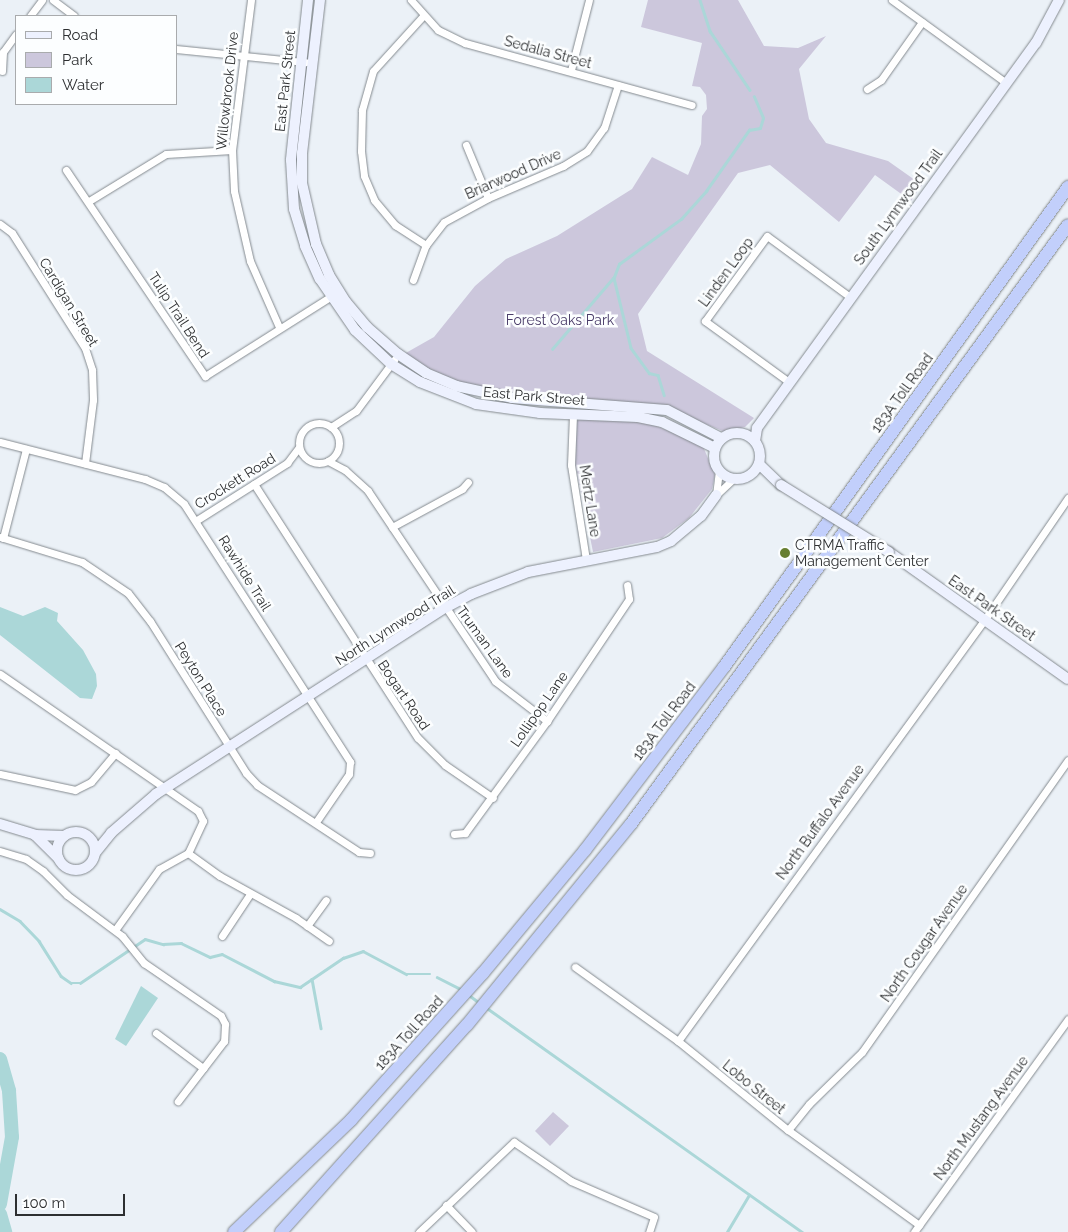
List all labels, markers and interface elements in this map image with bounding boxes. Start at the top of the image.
legend [15,15,178,105]
text: Road [62,26,98,44]
street label: East Park Street [271,29,299,133]
street label: Willowbrook Drive [212,31,242,151]
street label: Sedalia Street [502,32,594,72]
text: Park [62,51,93,69]
text: Water [62,76,104,94]
street label: Briarwood Drive [462,145,564,203]
street label: South Lynnwood Trail [850,146,946,268]
street label: Linden Loop [695,234,757,310]
street label: Cardigan Street [36,255,102,349]
street label: Tulip Trail Bend [145,269,213,361]
park label: Forest Oaks Park [506,312,614,328]
street label: 183A Toll Road [867,350,937,436]
street label: East Park Street [482,383,586,409]
street label: Crockett Road [192,449,278,513]
street label: Mertz Lane [576,464,604,538]
street label: Rawhide Trail [215,532,275,614]
place label: CTRMA Traffic Management Center [795,537,929,570]
marker: CTRMA Traffic Management Center [779,547,791,559]
street label: East Park Street [945,572,1039,644]
street label: North Lynnwood Trail [332,581,458,669]
street label: Truman Lane [453,603,517,681]
street label: Peyton Place [171,639,231,719]
street label: Bogart Road [374,657,434,733]
street label: Lollipop Lane [507,668,571,750]
street label: 183A Toll Road [629,678,699,764]
street label: North Buffalo Avenue [772,761,868,883]
street label: North Cougar Avenue [877,881,971,1005]
street label: 183A Toll Road [371,992,447,1074]
street label: North Mustang Avenue [930,1053,1032,1183]
street label: Lobo Street [719,1057,789,1117]
scale bar [18,1184,128,1216]
text: 100 m [23,1194,65,1212]

